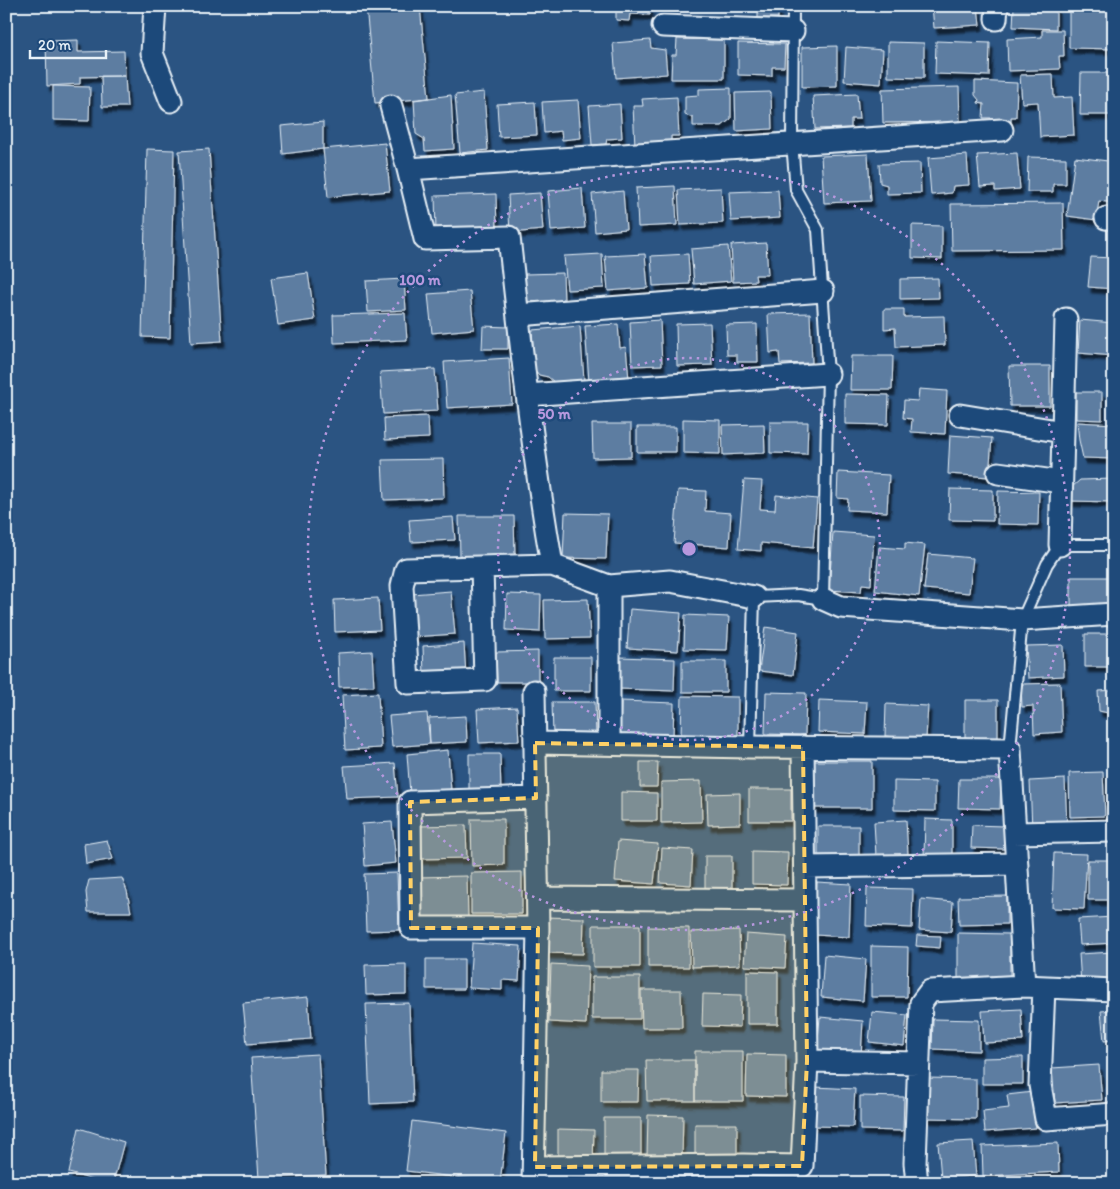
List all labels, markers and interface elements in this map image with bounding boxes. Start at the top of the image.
scale bar [30,28,106,60]
text: 20 m [38,36,72,54]
text: 100 m [399,271,441,289]
text: 50 m [537,405,571,423]
centre of rings [680,540,698,558]

